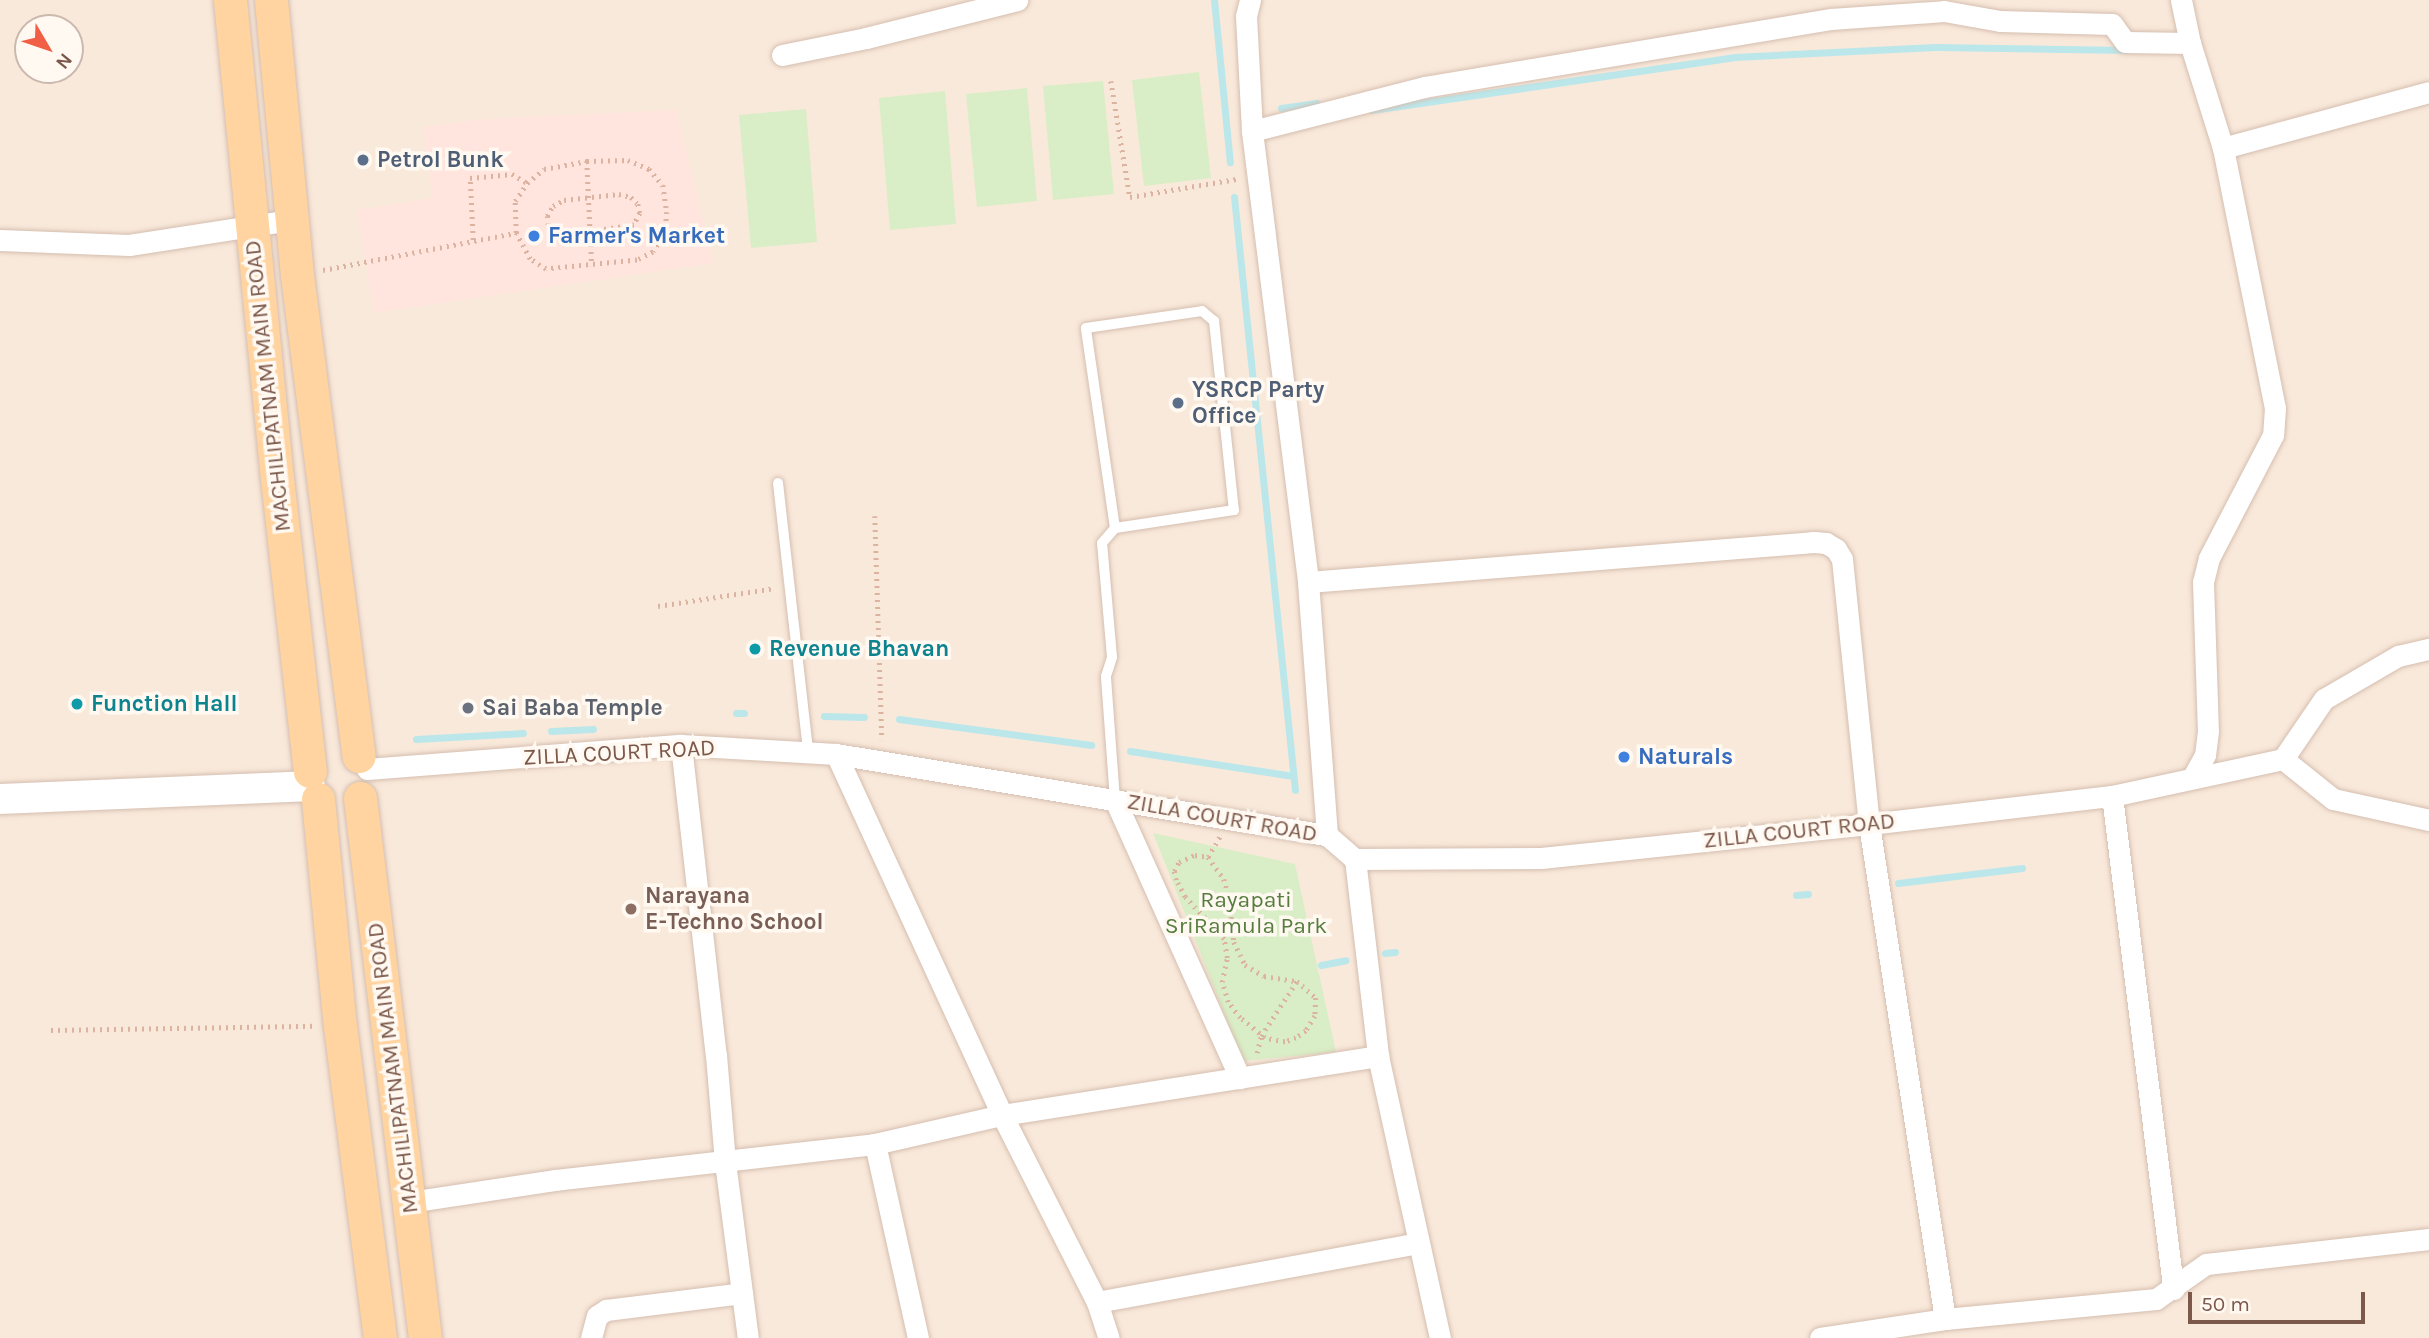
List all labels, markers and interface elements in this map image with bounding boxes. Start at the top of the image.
north arrow [14,14,84,84]
text: N [51,49,77,73]
place label: Petrol Bunk [377,146,504,174]
marker: Petrol Bunk [355,152,371,168]
place label: Farmer's Market [548,222,725,250]
marker: Farmer's Market [526,228,542,244]
street label: MACHILIPATNAM MAIN ROAD [239,239,297,533]
place label: YSRCP Party Office [1192,376,1324,430]
marker: YSRCP Party Office [1170,395,1186,411]
place label: Revenue Bhavan [769,635,949,663]
marker: Revenue Bhavan [747,641,763,657]
place label: Function Hall [91,690,237,718]
place label: Sai Baba Temple [482,694,663,722]
marker: Function Hall [69,696,85,712]
marker: Sai Baba Temple [460,700,476,716]
street label: ZILLA COURT ROAD [522,734,716,772]
place label: Naturals [1638,743,1733,771]
marker: Naturals [1616,749,1632,765]
street label: ZILLA COURT ROAD [1125,788,1319,848]
street label: ZILLA COURT ROAD [1702,807,1896,855]
place label: Narayana E-Techno School [645,882,823,936]
park label: Rayapati SriRamula Park [1165,886,1327,940]
marker: Narayana E-Techno School [623,901,639,917]
street label: MACHILIPATNAM MAIN ROAD [361,921,425,1215]
scale bar [2191,1278,2368,1322]
text: 50 m [2201,1292,2250,1316]

